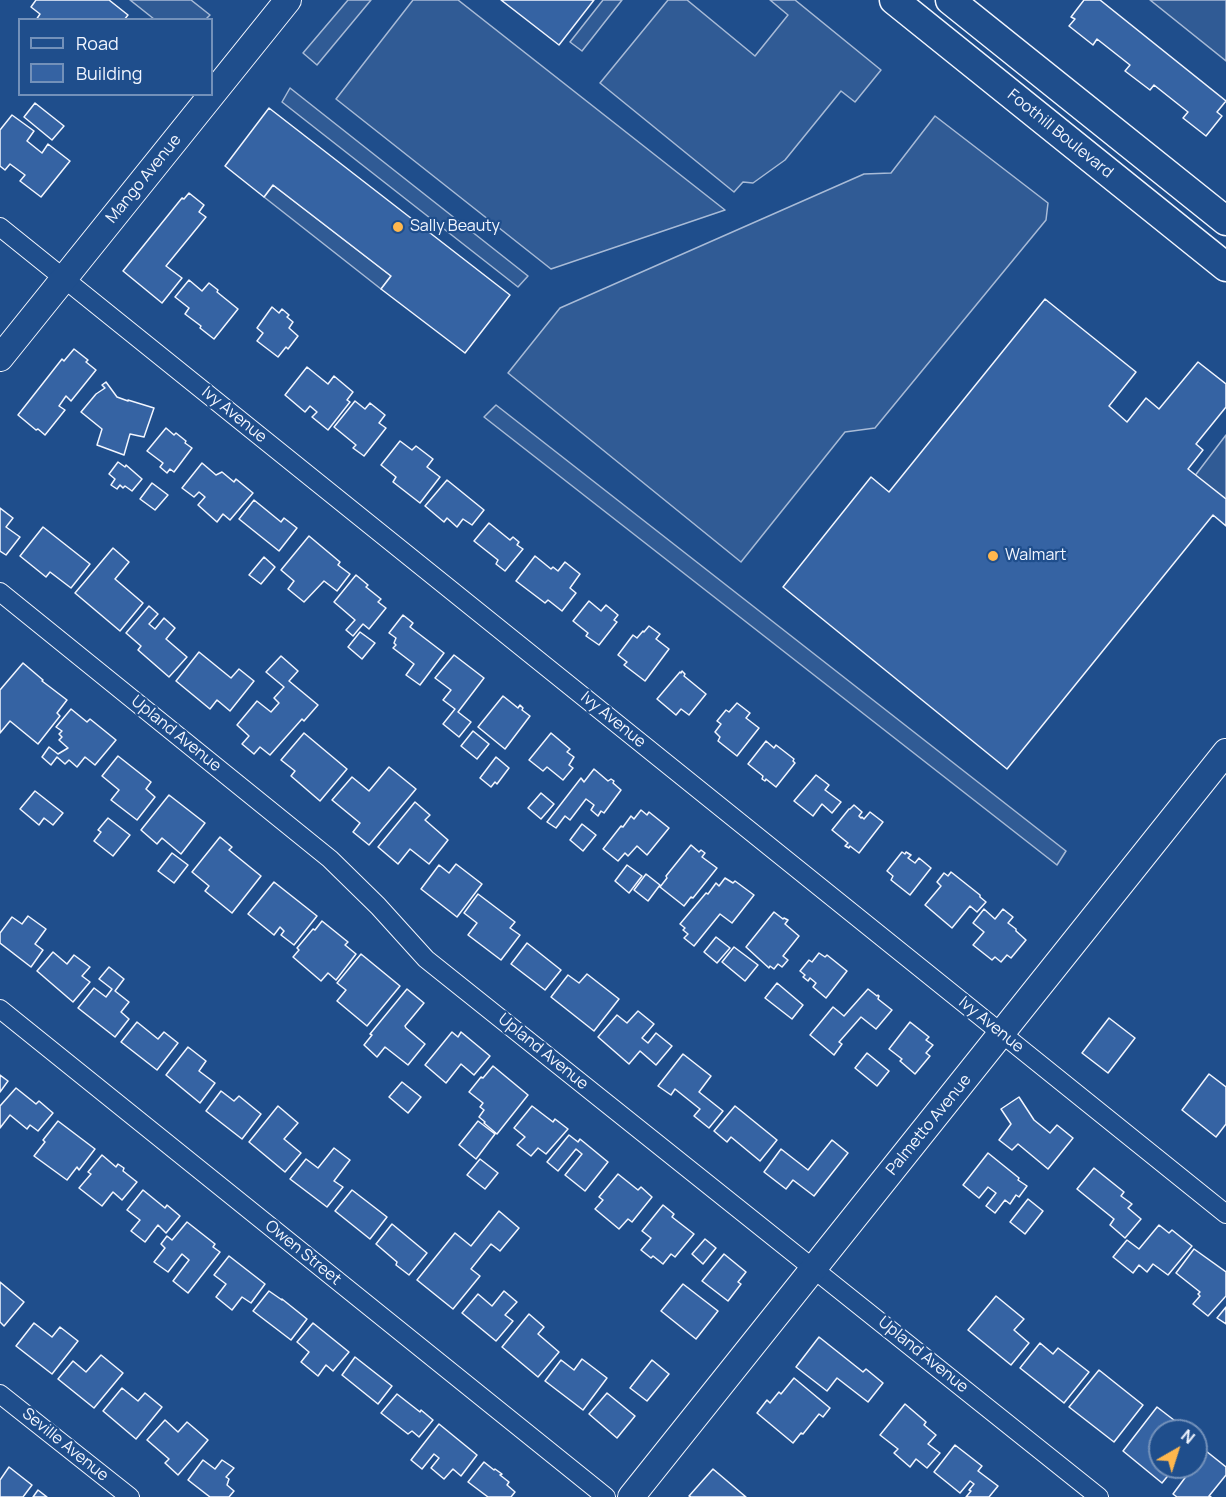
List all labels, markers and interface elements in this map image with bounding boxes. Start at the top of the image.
legend [18,18,213,96]
text: Road [76,31,119,55]
text: Building [76,61,142,85]
street label: Foothill Boulevard [1003,86,1117,182]
street label: Mango Avenue [102,131,186,227]
place label: Sally Beauty [410,217,500,237]
marker: Sally Beauty [391,220,405,234]
street label: Ivy Avenue [198,383,270,447]
place label: Walmart [1005,546,1067,566]
marker: Walmart [986,549,1000,563]
street label: Ivy Avenue [577,688,649,752]
street label: Upland Avenue [127,692,225,776]
street label: Ivy Avenue [955,993,1027,1057]
street label: Upland Avenue [494,1010,592,1094]
street label: Palmetto Avenue [882,1071,976,1179]
street label: Owen Street [261,1216,345,1290]
street label: Upland Avenue [874,1313,972,1397]
street label: Seville Avenue [18,1404,112,1486]
north arrow [1148,1419,1208,1479]
text: N [1177,1424,1199,1449]

